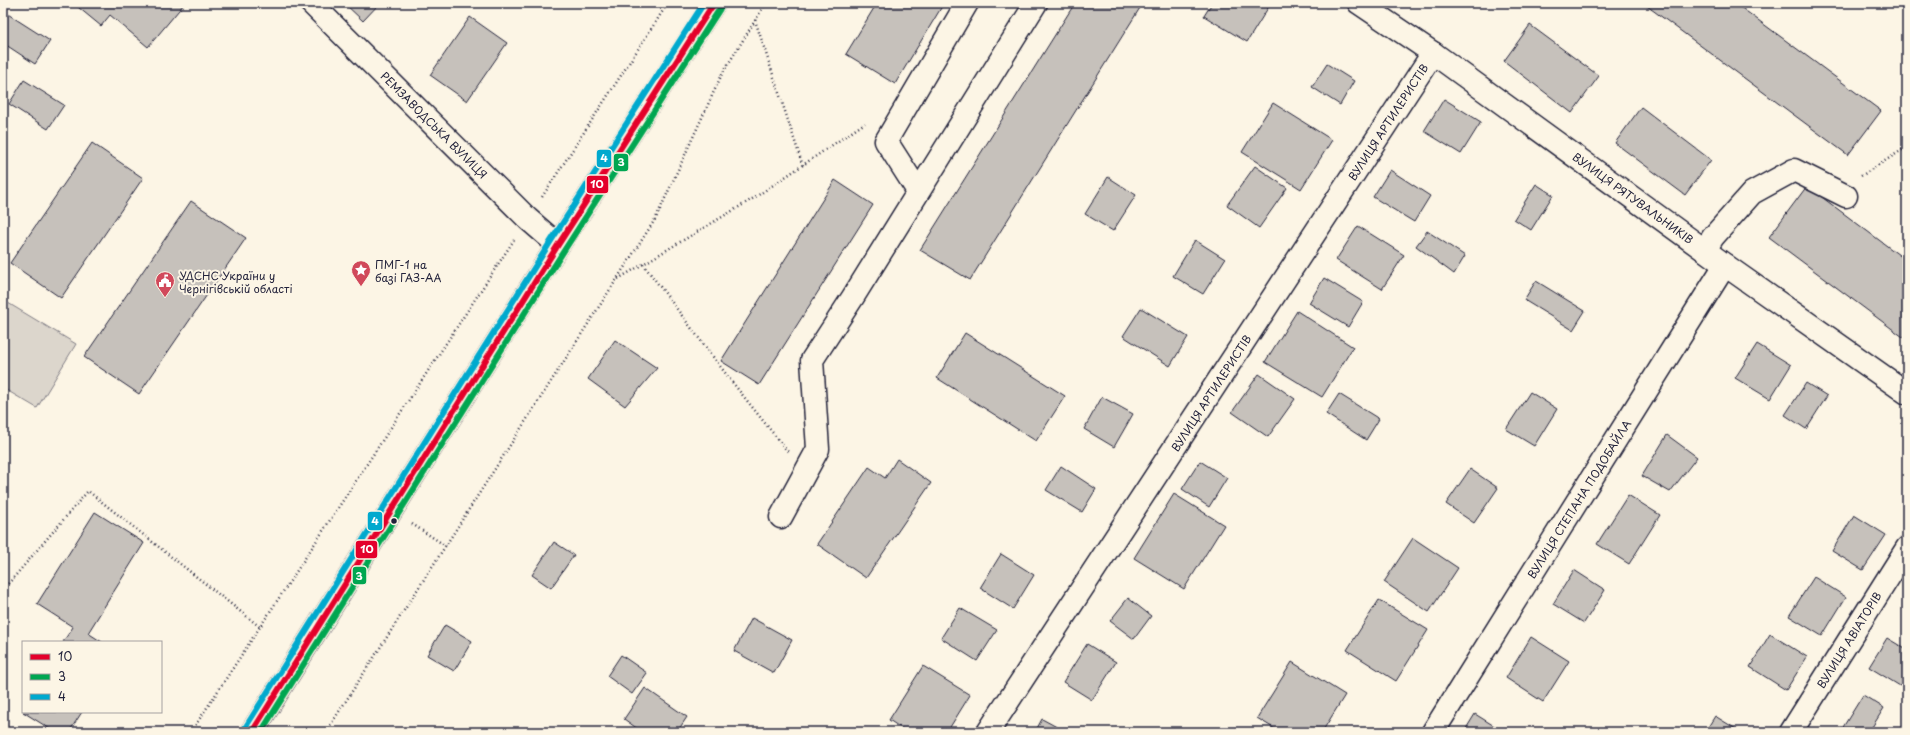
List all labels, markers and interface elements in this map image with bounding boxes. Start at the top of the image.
street label: ВУЛИЦЯ АРТИЛЕРИСТІВ [1344,60,1432,184]
street label: РЕМЗАВОДСЬКА ВУЛИЦЯ [377,68,491,182]
street label: ВУЛИЦЯ РЯТУВАЛЬНИКІВ [1569,148,1697,248]
line badge: 4 [596,149,612,168]
text: 4 [600,149,608,166]
line badge: 3 [613,153,629,172]
text: 3 [617,153,625,170]
line badge: 10 [586,175,609,194]
text: 10 [590,175,604,192]
place label: ПМГ-1 на базі ГАЗ-АА [375,256,441,286]
place icon: ПМГ-1 на базі ГАЗ-АА [350,259,372,287]
place label: УДСНС України у Чернігівській області [179,267,293,297]
public building icon: УДСНС України у Чернігівській області [154,270,176,298]
street label: ВУЛИЦЯ АРТИЛЕРИСТІВ [1167,331,1255,455]
street label: ВУЛИЦЯ СТЕПАНА ПОДОБАЙЛА [1523,416,1635,582]
line badge: 4 [367,511,383,531]
text: 4 [371,512,379,529]
unlabelled marker [389,516,399,526]
line badge: 10 [355,540,378,559]
text: 10 [360,540,374,557]
line badge: 3 [352,566,367,585]
text: 3 [355,567,363,584]
street label: ВУЛИЦЯ АВІАТОРІВ [1812,589,1886,691]
legend [22,641,162,713]
text: 10 [58,647,72,665]
text: 3 [58,667,66,685]
text: 4 [58,687,66,705]

